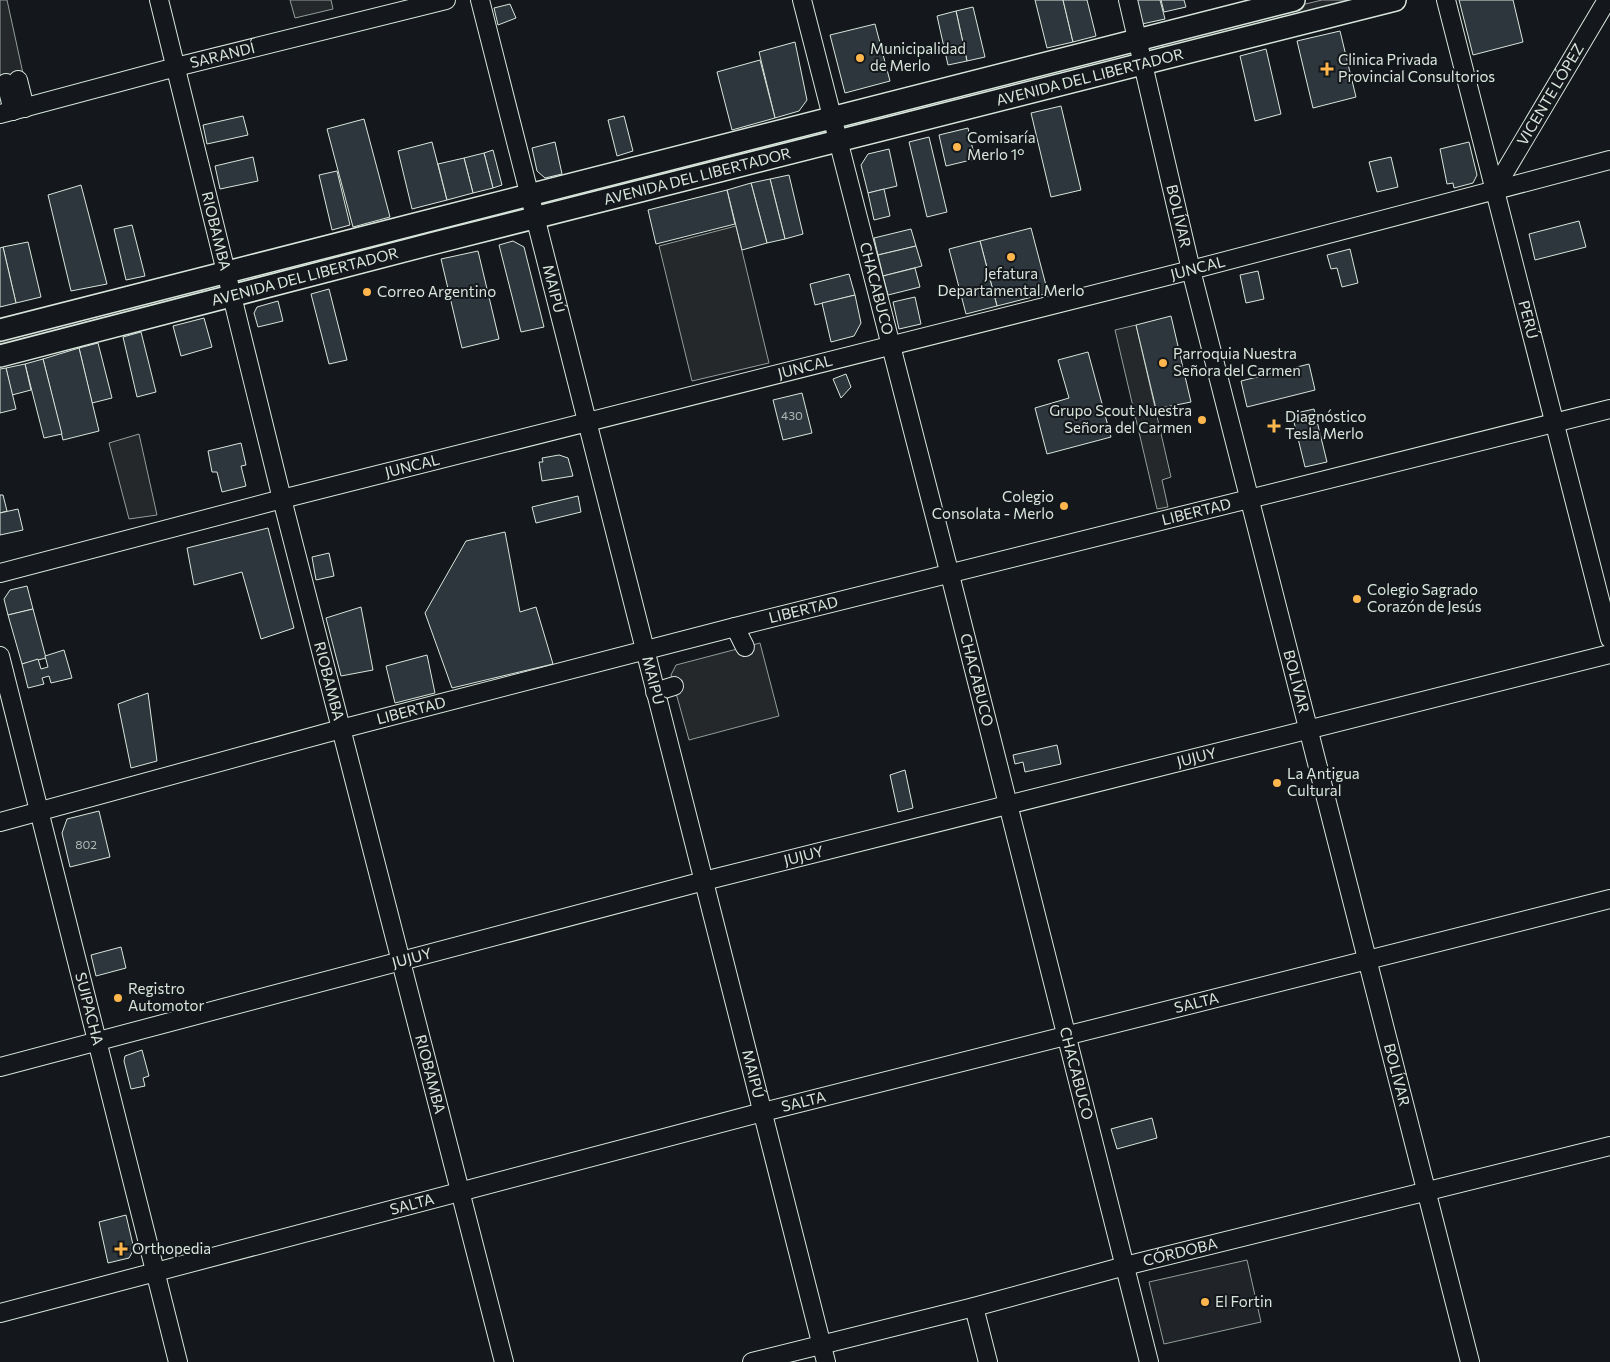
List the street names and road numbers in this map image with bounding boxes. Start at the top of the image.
street label: SARANDÍ [188,37,257,71]
street label: VICENTE LÓPEZ [1513,40,1587,148]
street label: AVENIDA DEL LIBERTADOR [994,44,1185,109]
street label: AVENIDA DEL LIBERTADOR [602,143,793,208]
street label: BOLÍVAR [1163,183,1195,249]
street label: RIOBAMBA [199,189,235,272]
street label: CHACABUCO [857,240,898,337]
street label: AVENIDA DEL LIBERTADOR [209,243,400,309]
street label: JUNCAL [1168,251,1227,283]
street label: MAIPÚ [540,262,570,315]
street label: PERÚ [1515,298,1544,341]
street label: JUNCAL [776,351,835,382]
street label: JUNCAL [383,450,442,481]
street label: LIBERTAD [1160,494,1233,528]
street label: LIBERTAD [767,592,840,626]
street label: CHACABUCO [957,631,998,728]
street label: RIOBAMBA [311,639,349,722]
street label: BOLÍVAR [1280,648,1314,715]
street label: MAIPÚ [639,654,670,706]
street label: LIBERTAD [374,692,448,727]
street label: JUJUY [1175,743,1218,770]
street label: JUJUY [782,841,826,869]
street label: JUJUY [390,943,434,971]
street label: SUIPACHA [72,970,108,1047]
street label: SALTA [1172,988,1220,1016]
street label: CHACABUCO [1057,1025,1097,1122]
street label: RIOBAMBA [412,1033,450,1116]
street label: BOLÍVAR [1381,1041,1414,1108]
street label: MAIPÚ [739,1048,770,1100]
street label: SALTA [779,1087,827,1115]
street label: SALTA [388,1189,436,1218]
street label: CÓRDOBA [1141,1234,1219,1269]

